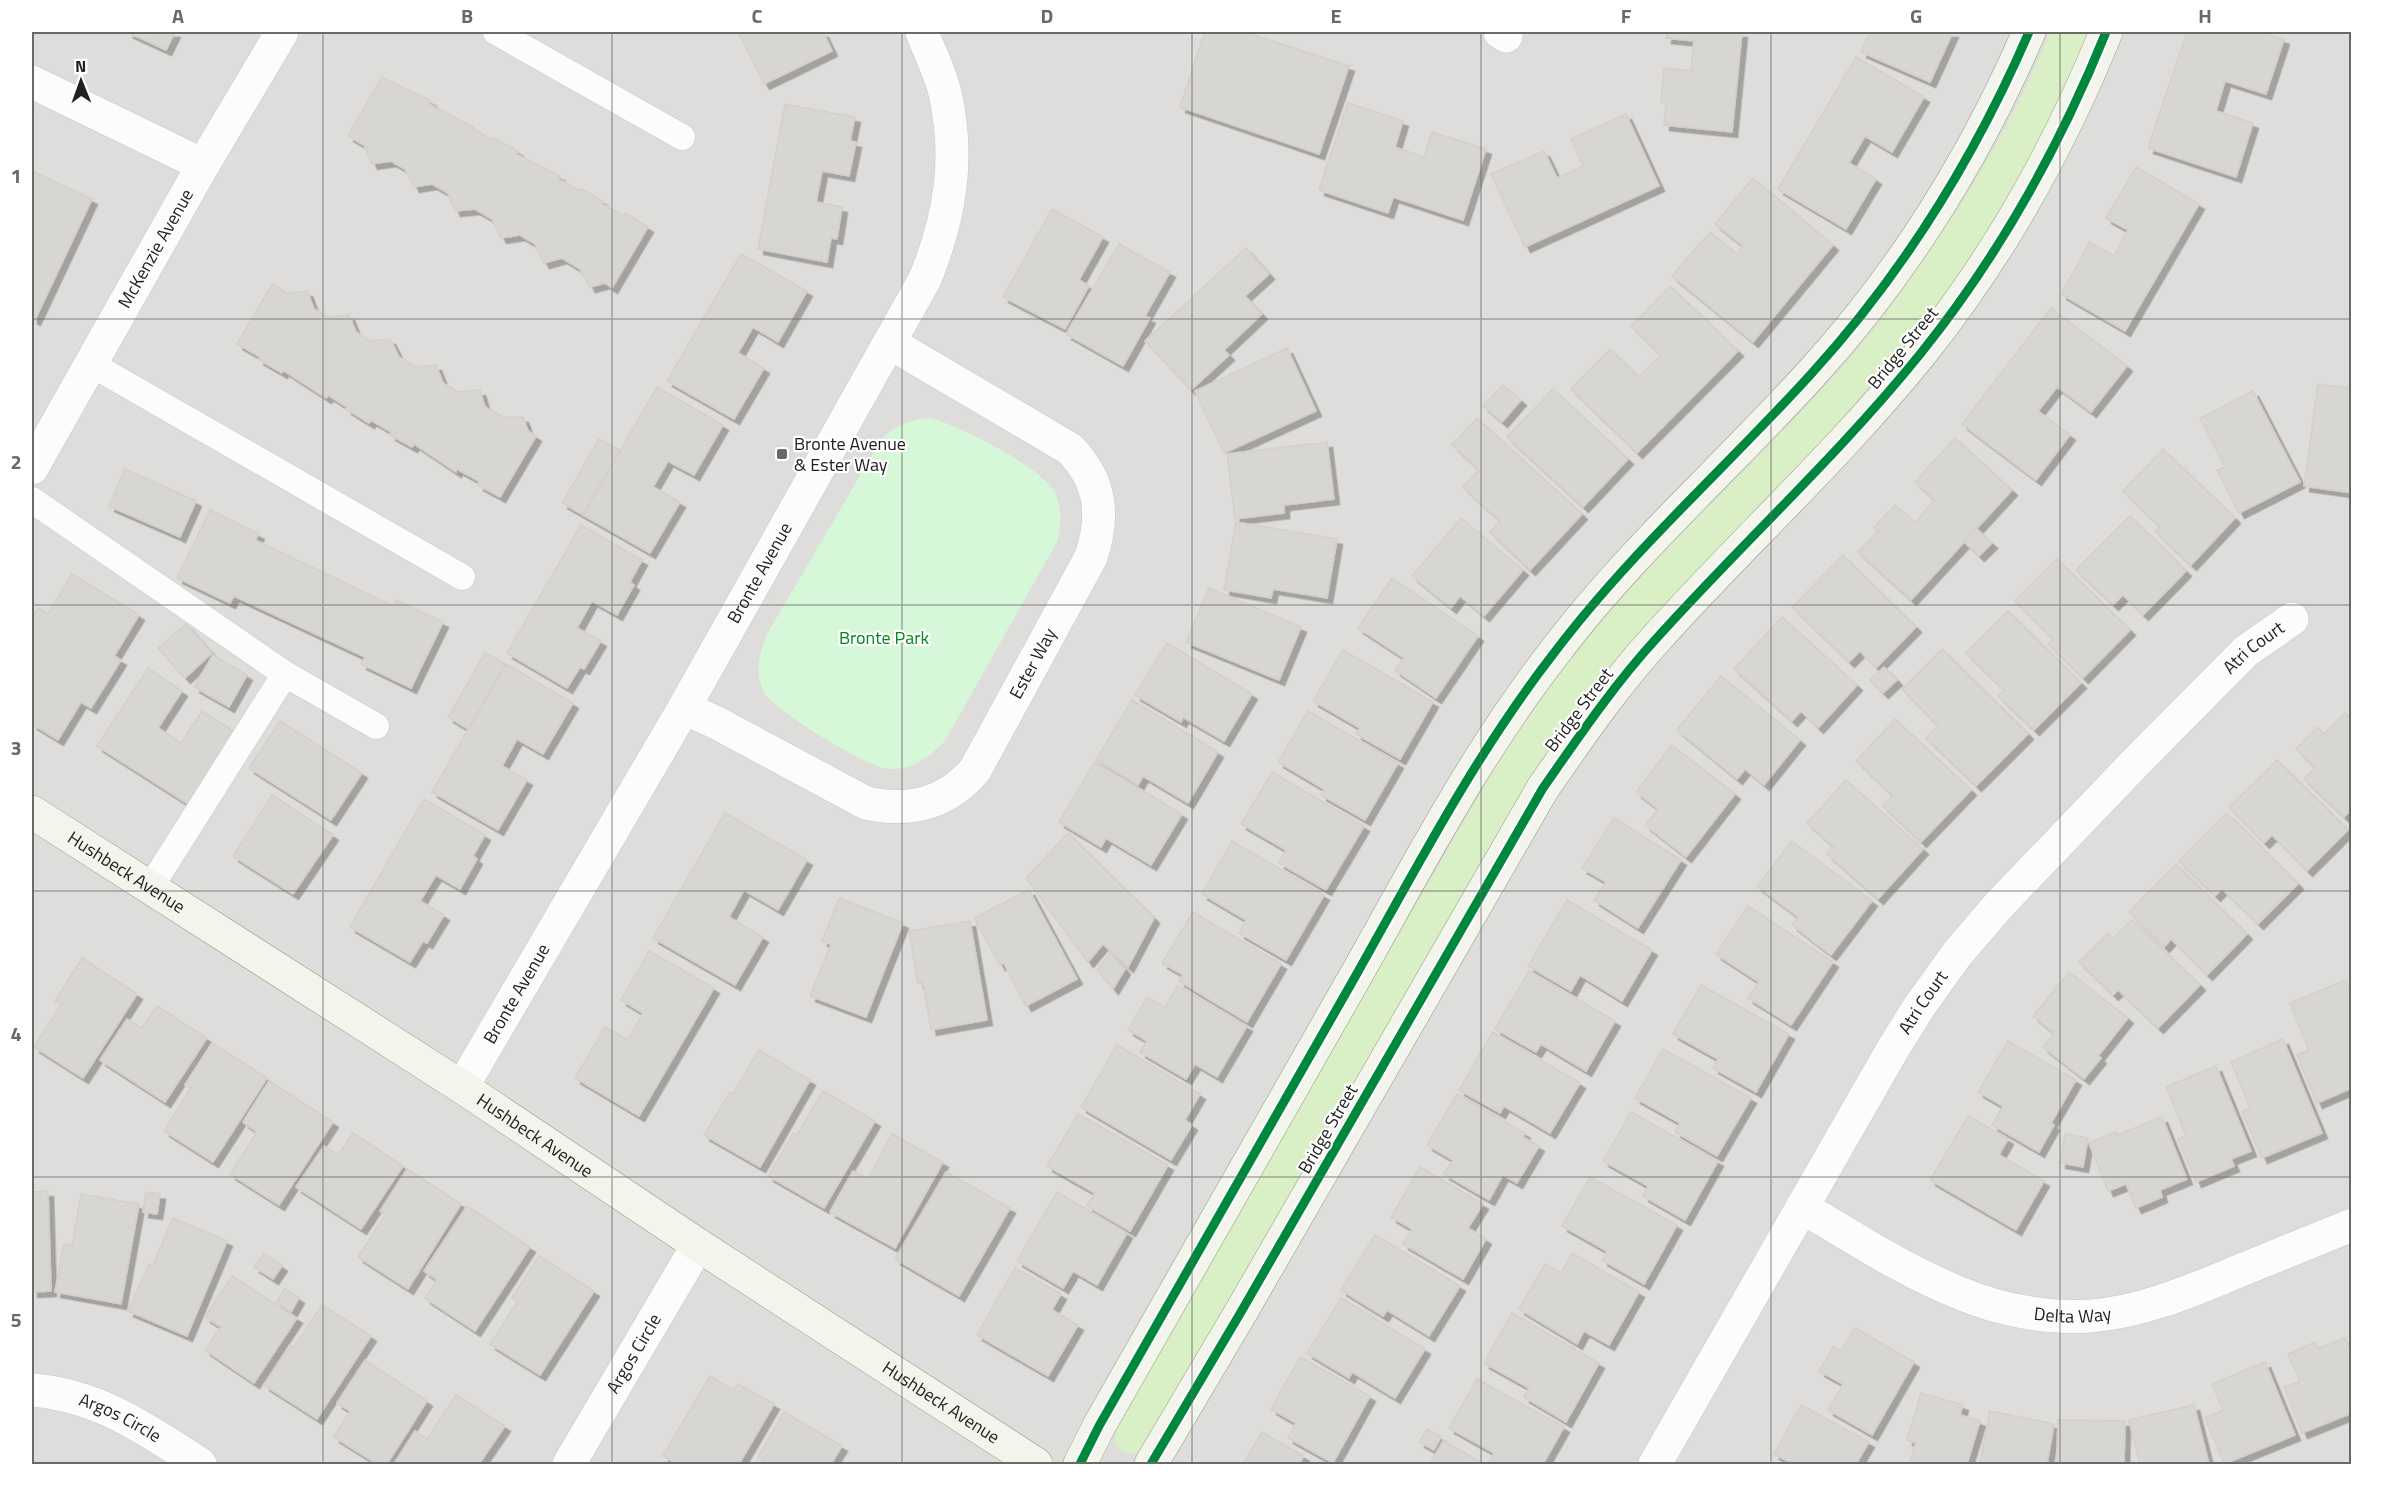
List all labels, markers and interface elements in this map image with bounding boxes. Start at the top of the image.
text: A [172,0,184,31]
text: B [461,0,473,31]
text: C [752,0,763,31]
text: D [1041,0,1053,31]
text: E [1330,0,1342,31]
text: F [1621,0,1632,31]
text: G [1910,0,1922,31]
text: H [2198,0,2212,31]
north arrow [51,51,111,111]
text: N [75,54,86,78]
text: 1 [10,160,22,191]
street label: McKenzie Avenue [111,184,200,313]
street label: Bridge Street [1861,300,1945,395]
place label: Bronte Avenue & Ester Way [794,430,906,478]
text: 2 [10,446,22,477]
marker: Bronte Avenue & Ester Way [775,447,789,461]
street label: Bronte Avenue [720,517,799,628]
street label: Atri Court [2216,614,2290,680]
street label: Ester Way [1002,623,1063,704]
park label: Bronte Park [839,624,929,651]
street label: Bridge Street [1538,661,1620,758]
text: 3 [10,732,22,763]
street label: Hushbeck Avenue [62,824,191,920]
street label: Bronte Avenue [476,938,556,1049]
street label: Atri Court [1891,964,1955,1039]
text: 4 [10,1018,22,1049]
street label: Bridge Street [1291,1078,1364,1179]
street label: Hushbeck Avenue [471,1087,599,1184]
street label: Delta Way [2032,1300,2114,1330]
text: 5 [10,1304,22,1335]
street label: Argos Circle [599,1308,668,1399]
street label: Hushbeck Avenue [877,1354,1005,1450]
street label: Argos Circle [76,1386,167,1449]

